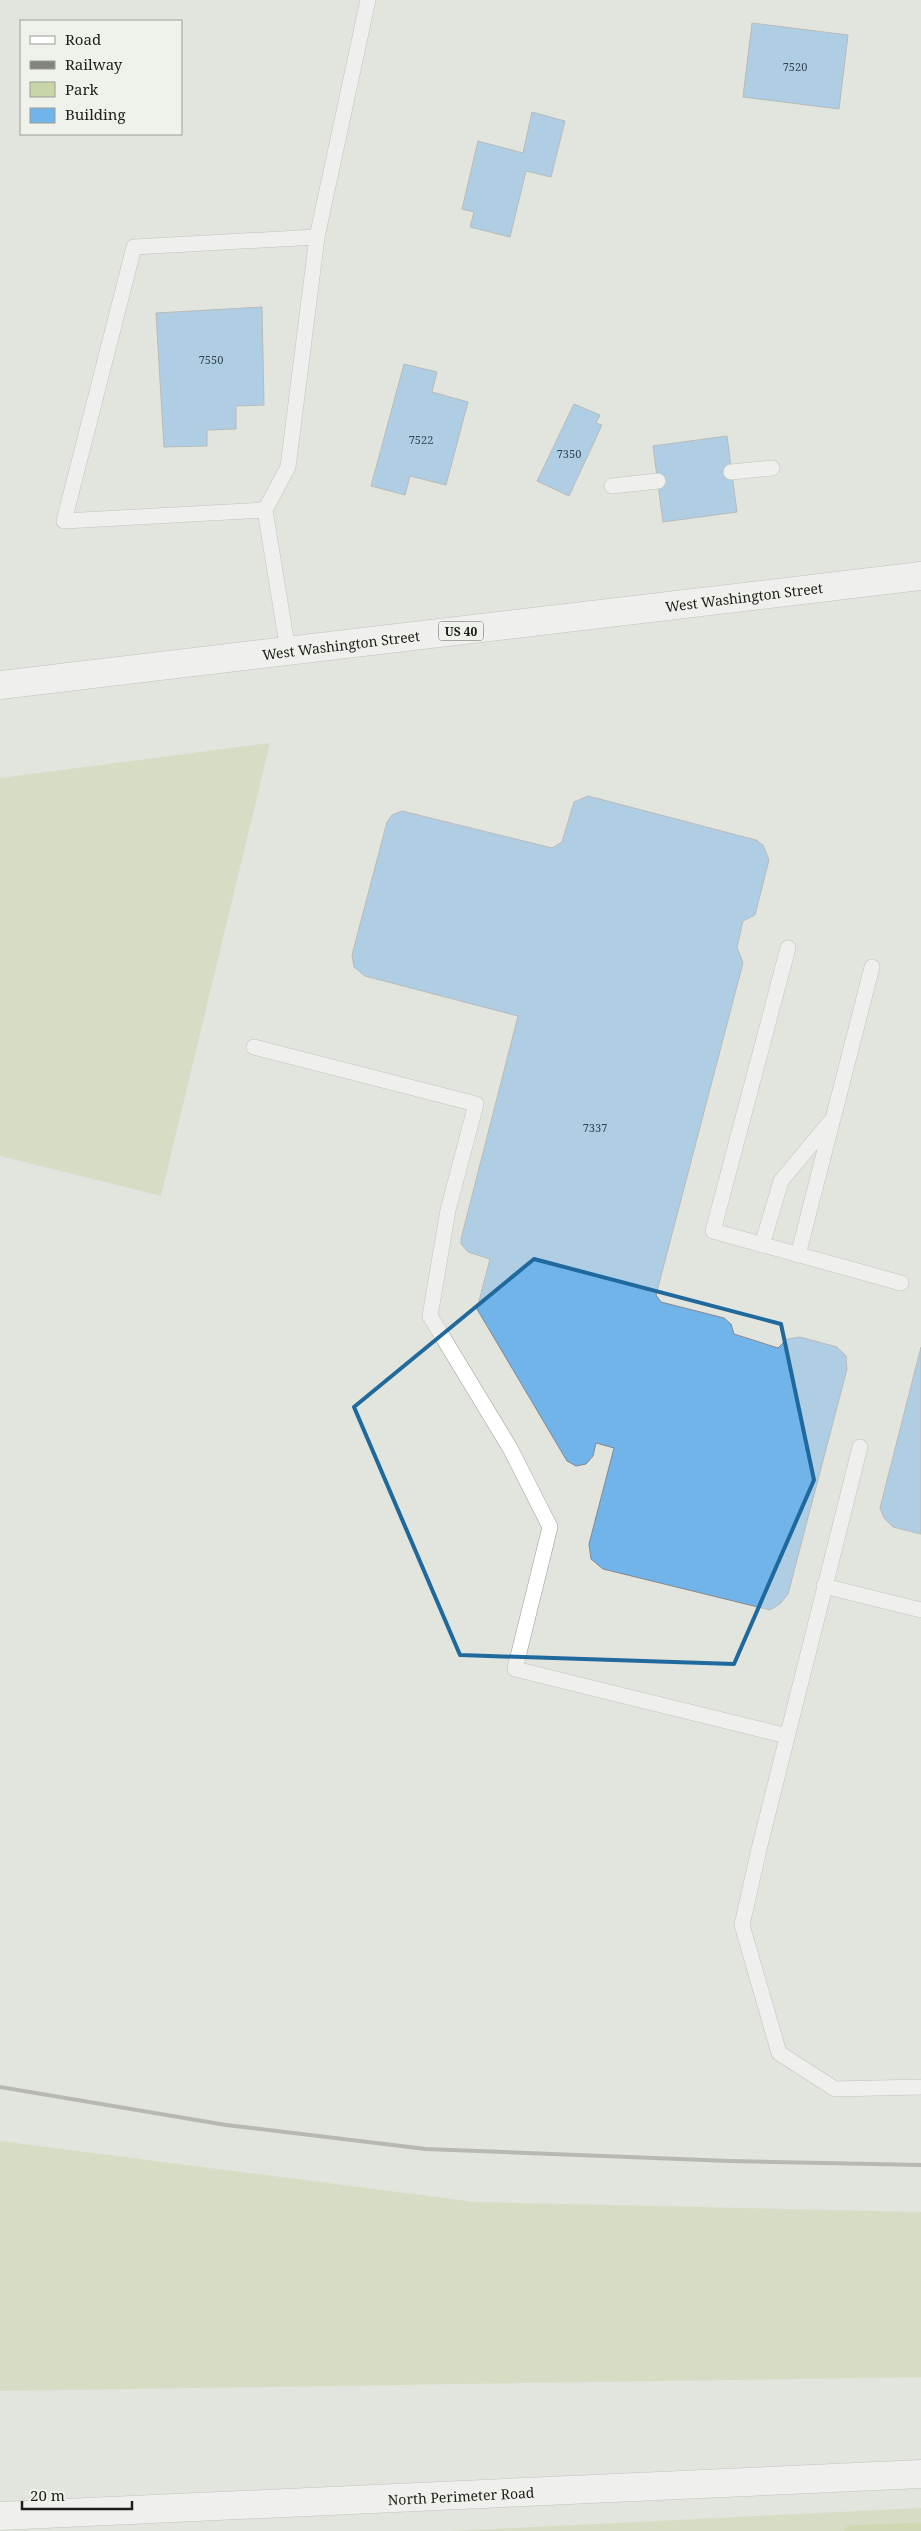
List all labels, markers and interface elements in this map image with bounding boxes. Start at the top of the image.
legend [20,20,182,135]
text: Road [65,29,101,49]
text: Railway [65,54,123,74]
house number: 7520 [783,59,807,74]
text: Park [65,79,99,99]
text: Building [65,104,126,124]
house number: 7550 [199,352,223,367]
house number: 7522 [409,432,433,447]
house number: 7350 [557,446,581,461]
street label: West Washington Street [664,578,824,616]
road number: US 40 [438,622,484,640]
street label: West Washington Street [261,626,421,664]
house number: 7337 [583,1120,607,1135]
scale bar [22,2478,132,2510]
street label: North Perimeter Road [387,2483,535,2509]
text: 20 m [30,2485,65,2505]

